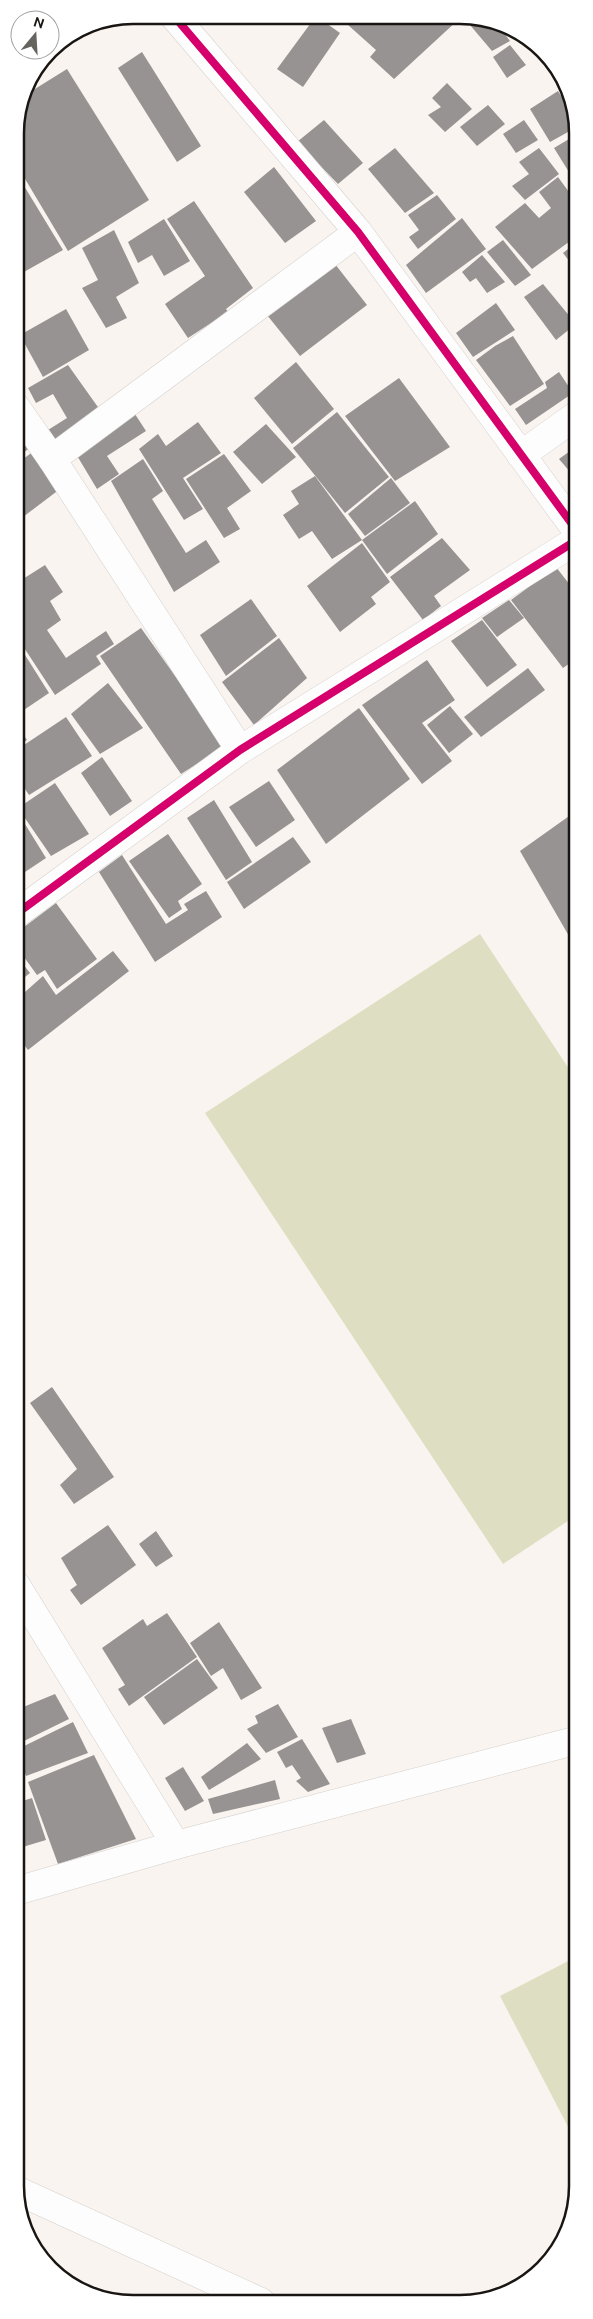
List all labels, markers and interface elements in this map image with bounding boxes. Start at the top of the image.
north arrow [10,10,60,60]
text: N [32,13,46,32]

